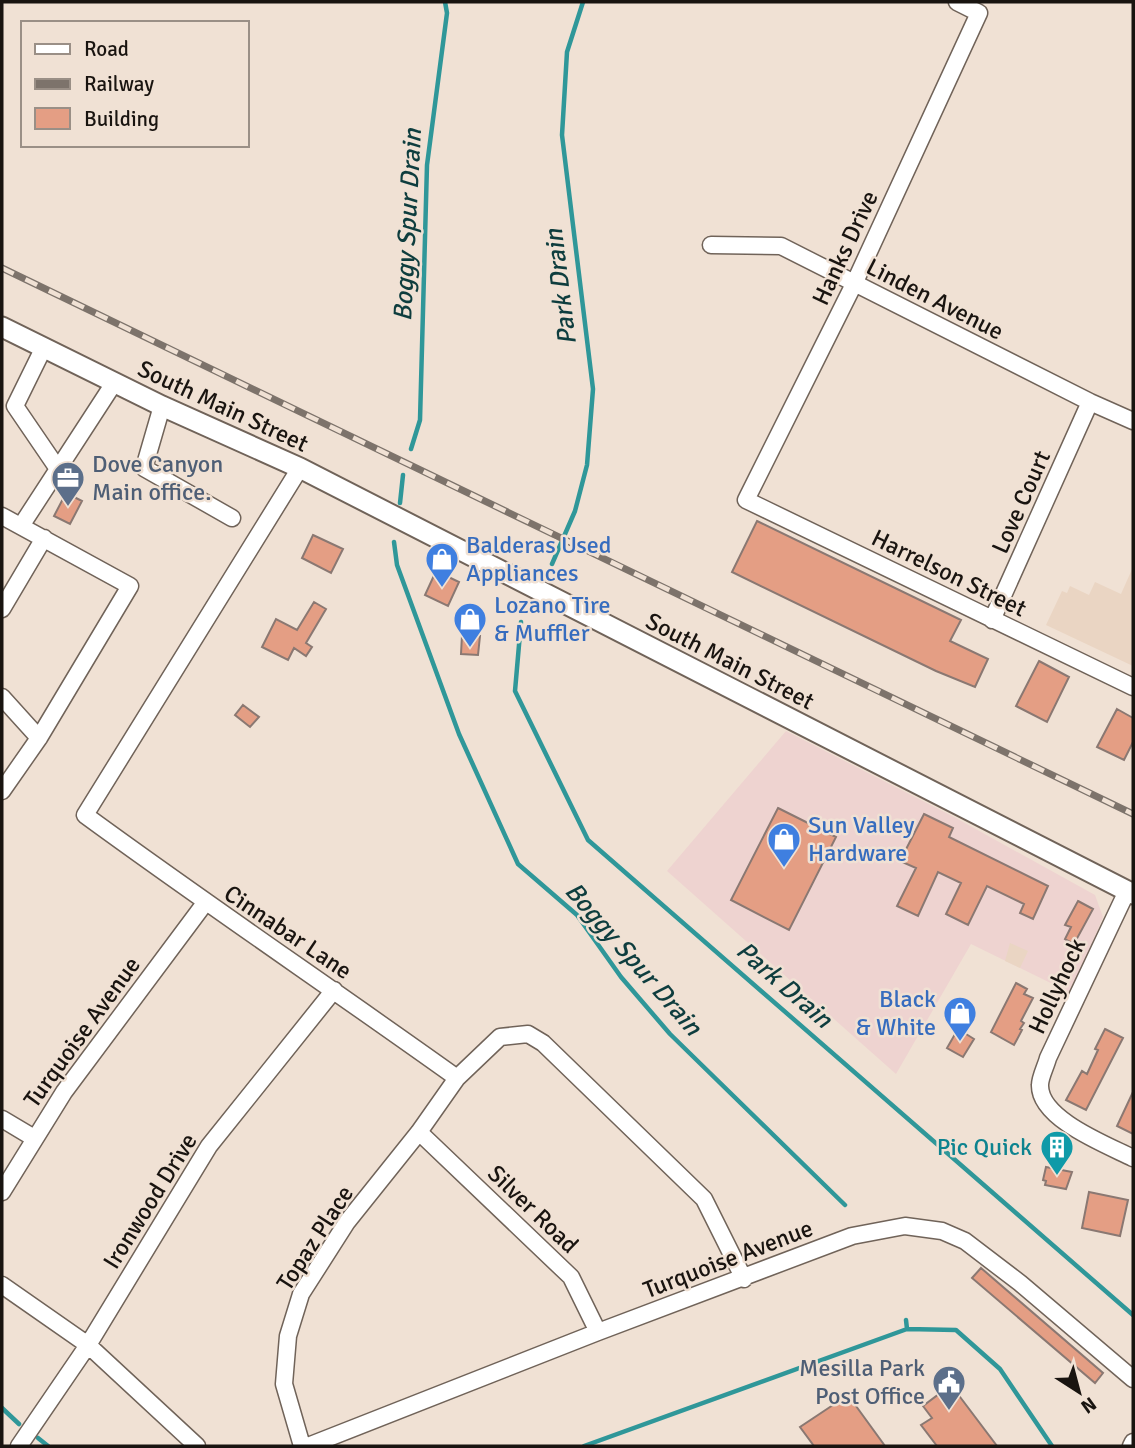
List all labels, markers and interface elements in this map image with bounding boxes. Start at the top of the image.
legend [21,21,248,147]
text: Road [84,36,129,62]
text: Railway [84,71,154,97]
text: Building [84,106,159,132]
water label: Boggy Spur Drain [387,127,429,322]
street label: Hanks Drive [805,186,885,310]
water label: Park Drain [538,226,584,347]
street label: Linden Avenue [861,252,1009,346]
street label: South Main Street [133,353,313,459]
street label: Love Court [985,446,1057,558]
place label: Dove Canyon Main office. [92,449,223,507]
office icon: Dove Canyon Main office. [49,459,87,508]
street label: Harrelson Street [867,523,1031,623]
place label: Balderas Used Appliances [466,530,612,588]
shop icon: Balderas Used Appliances [423,540,461,589]
place label: Lozano Tire & Muffler [494,590,610,648]
shop icon: Lozano Tire & Muffler [451,600,489,649]
street label: South Main Street [641,606,819,716]
place label: Sun Valley Hardware [808,810,914,868]
shop icon: Sun Valley Hardware [765,820,803,869]
water label: Boggy Spur Drain [558,876,709,1043]
street label: Cinnabar Lane [218,878,358,986]
street label: Hollyhock [1022,933,1092,1039]
water label: Park Drain [730,935,839,1036]
street label: Turquoise Avenue [17,951,147,1113]
place label: Black & White [856,984,936,1042]
shop icon: Black & White [941,994,979,1043]
street label: Ironwood Drive [96,1128,204,1274]
building icon: Pic Quick [1038,1128,1076,1177]
place label: Pic Quick [937,1132,1032,1162]
street label: Silver Road [481,1158,585,1260]
street label: Topaz Place [270,1180,360,1296]
street label: Turquoise Avenue [639,1213,817,1305]
place label: Mesilla Park Post Office [799,1353,925,1411]
north arrow [1044,1357,1114,1427]
public building icon: Mesilla Park Post Office [930,1363,968,1412]
text: N [1076,1391,1101,1419]

